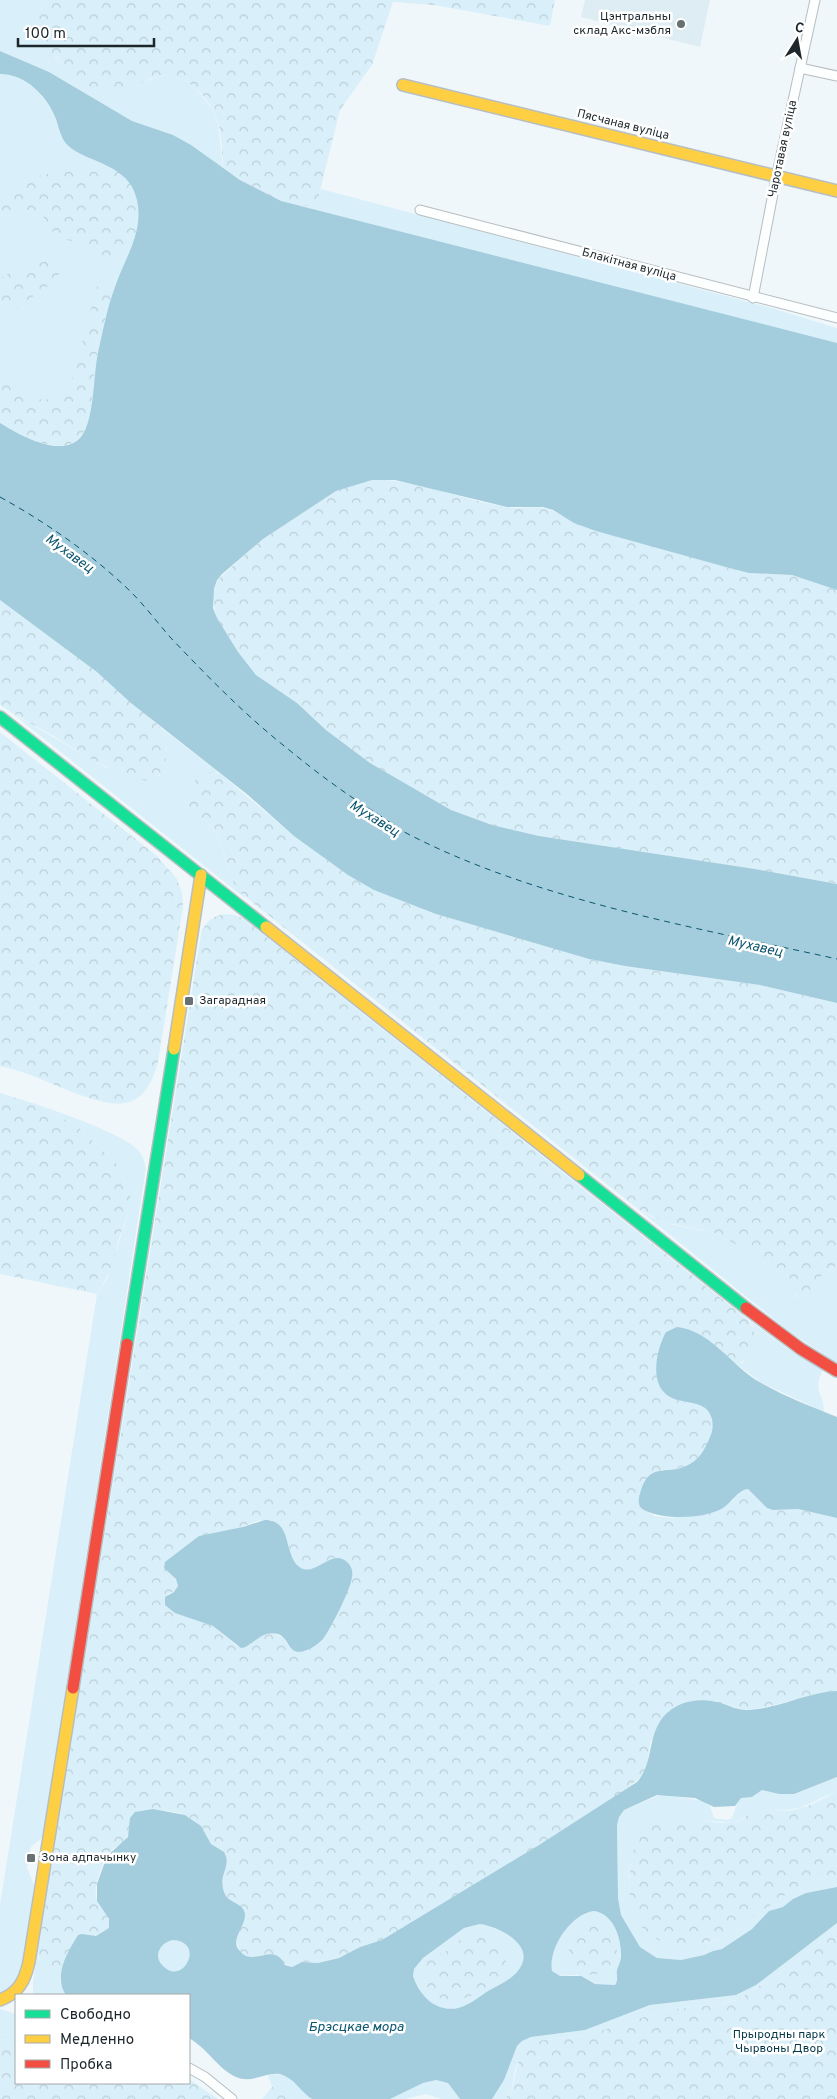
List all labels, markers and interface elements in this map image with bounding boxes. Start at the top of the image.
place label: Цэнтральны склад Акс-мэбля [573,9,671,39]
scale bar [18,15,154,47]
north arrow [772,15,822,65]
marker: Цэнтральны склад Акс-мэбля [675,18,687,30]
text: С [793,20,805,38]
text: 100 m [25,25,66,44]
street label: Чаротавая вуліца [765,99,801,199]
street label: Пясчаная вуліца [575,106,671,144]
street label: Блакітная вуліца [580,245,678,285]
water label: Мухавец [41,531,97,578]
water label: Мухавец [346,797,403,841]
water label: Мухавец [726,932,785,962]
place label: Загарадная [199,993,266,1009]
marker: Загарадная [183,995,195,1007]
place label: Зона адпачынку [41,1850,136,1866]
marker: Зона адпачынку [25,1852,37,1864]
legend [15,1994,190,2084]
text: Свободно [60,2006,131,2025]
water label: Брэсцкае мора [308,2019,405,2036]
park label: Прыродны парк Чырвоны Двор [733,2027,825,2057]
text: Медленно [60,2031,134,2050]
text: Пробка [60,2056,112,2075]

